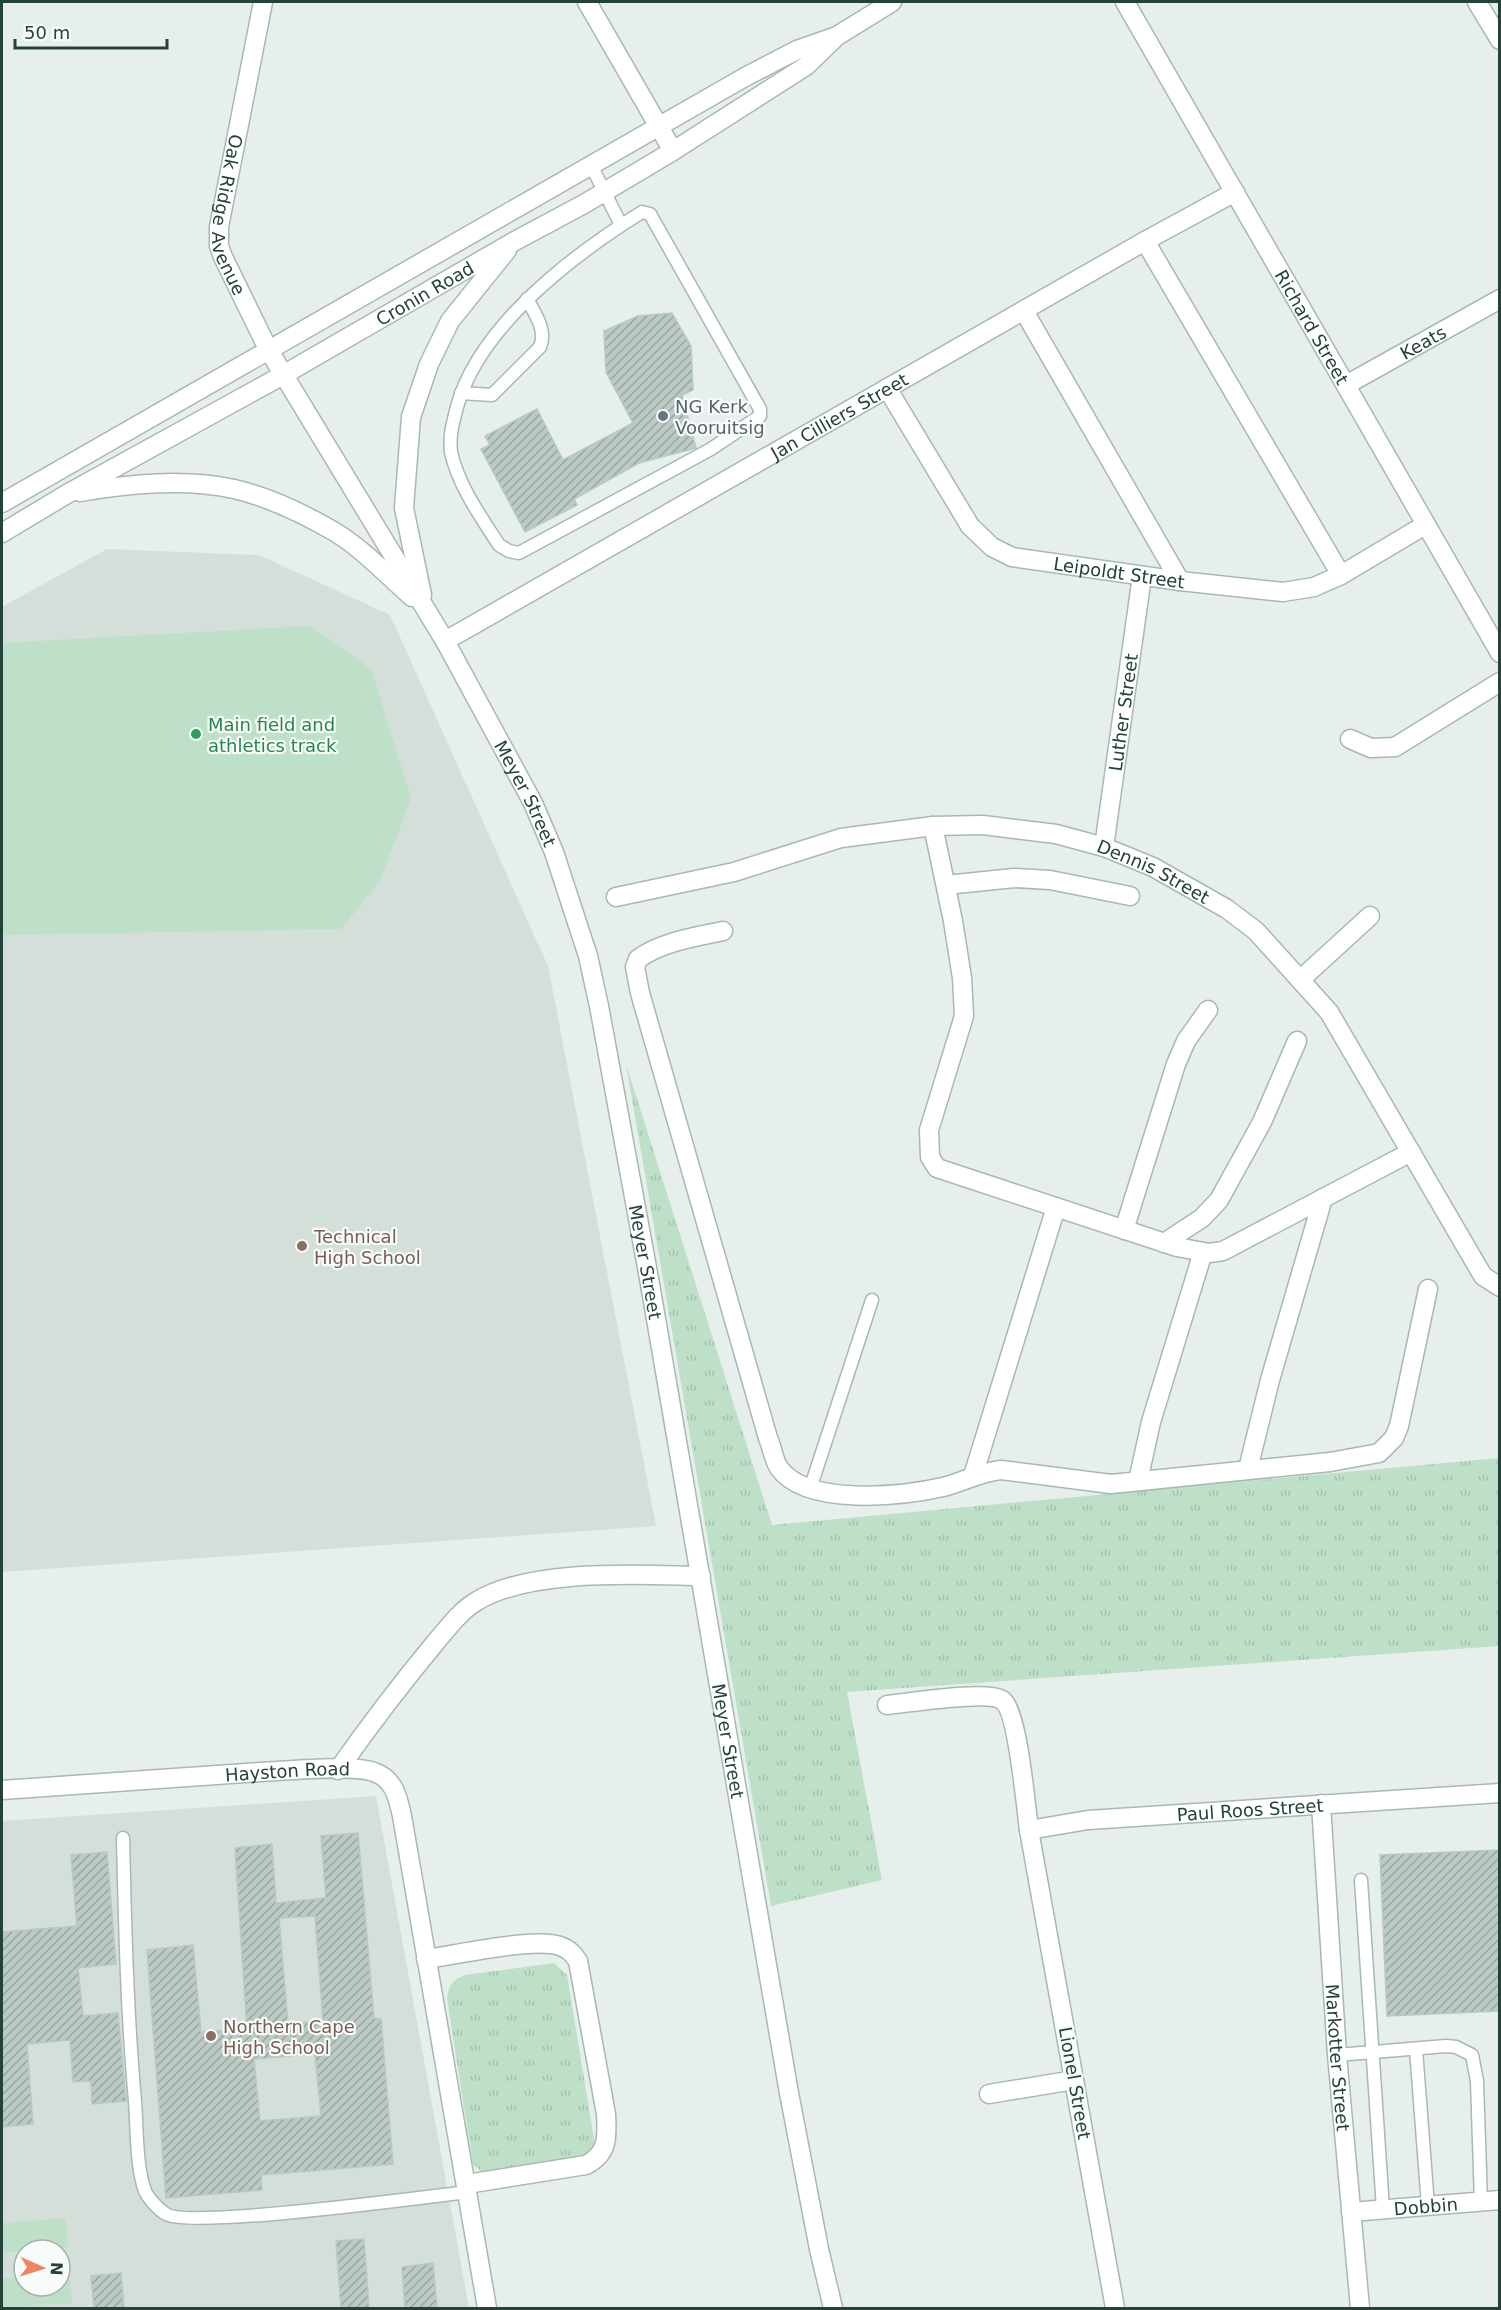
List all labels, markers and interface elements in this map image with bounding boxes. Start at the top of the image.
scale bar [15,12,166,50]
text: 50 m [24,22,70,43]
street label: Oak Ridge Avenue [208,133,250,298]
street label: Cronin Road [372,257,477,330]
street label: Richard Street [1271,266,1353,388]
street label: Keats [1396,321,1450,363]
street label: Jan Cilliers Street [766,368,911,464]
place label: NG Kerk Vooruitsig [675,396,765,438]
marker: NG Kerk Vooruitsig [656,409,670,423]
street label: Leipoldt Street [1052,553,1186,592]
street label: Luther Street [1104,652,1142,772]
place label: Main field and athletics track [208,714,337,756]
marker: Main field and athletics track [189,727,203,741]
street label: Meyer Street [490,737,561,850]
street label: Dennis Street [1094,835,1213,907]
street label: Meyer Street [625,1203,666,1321]
place label: Technical High School [313,1226,421,1268]
marker: Technical High School [295,1239,309,1253]
street label: Meyer Street [708,1682,749,1800]
street label: Hayston Road [224,1758,350,1785]
street label: Paul Roos Street [1176,1794,1324,1825]
street label: Markotter Street [1322,1983,1354,2132]
place label: Northern Cape High School [223,2016,355,2058]
street label: Lionel Street [1055,2025,1095,2141]
marker: Northern Cape High School [204,2029,218,2043]
street label: Dobbin [1393,2193,1459,2219]
north arrow [12,2238,72,2298]
text: N [47,2262,66,2276]

